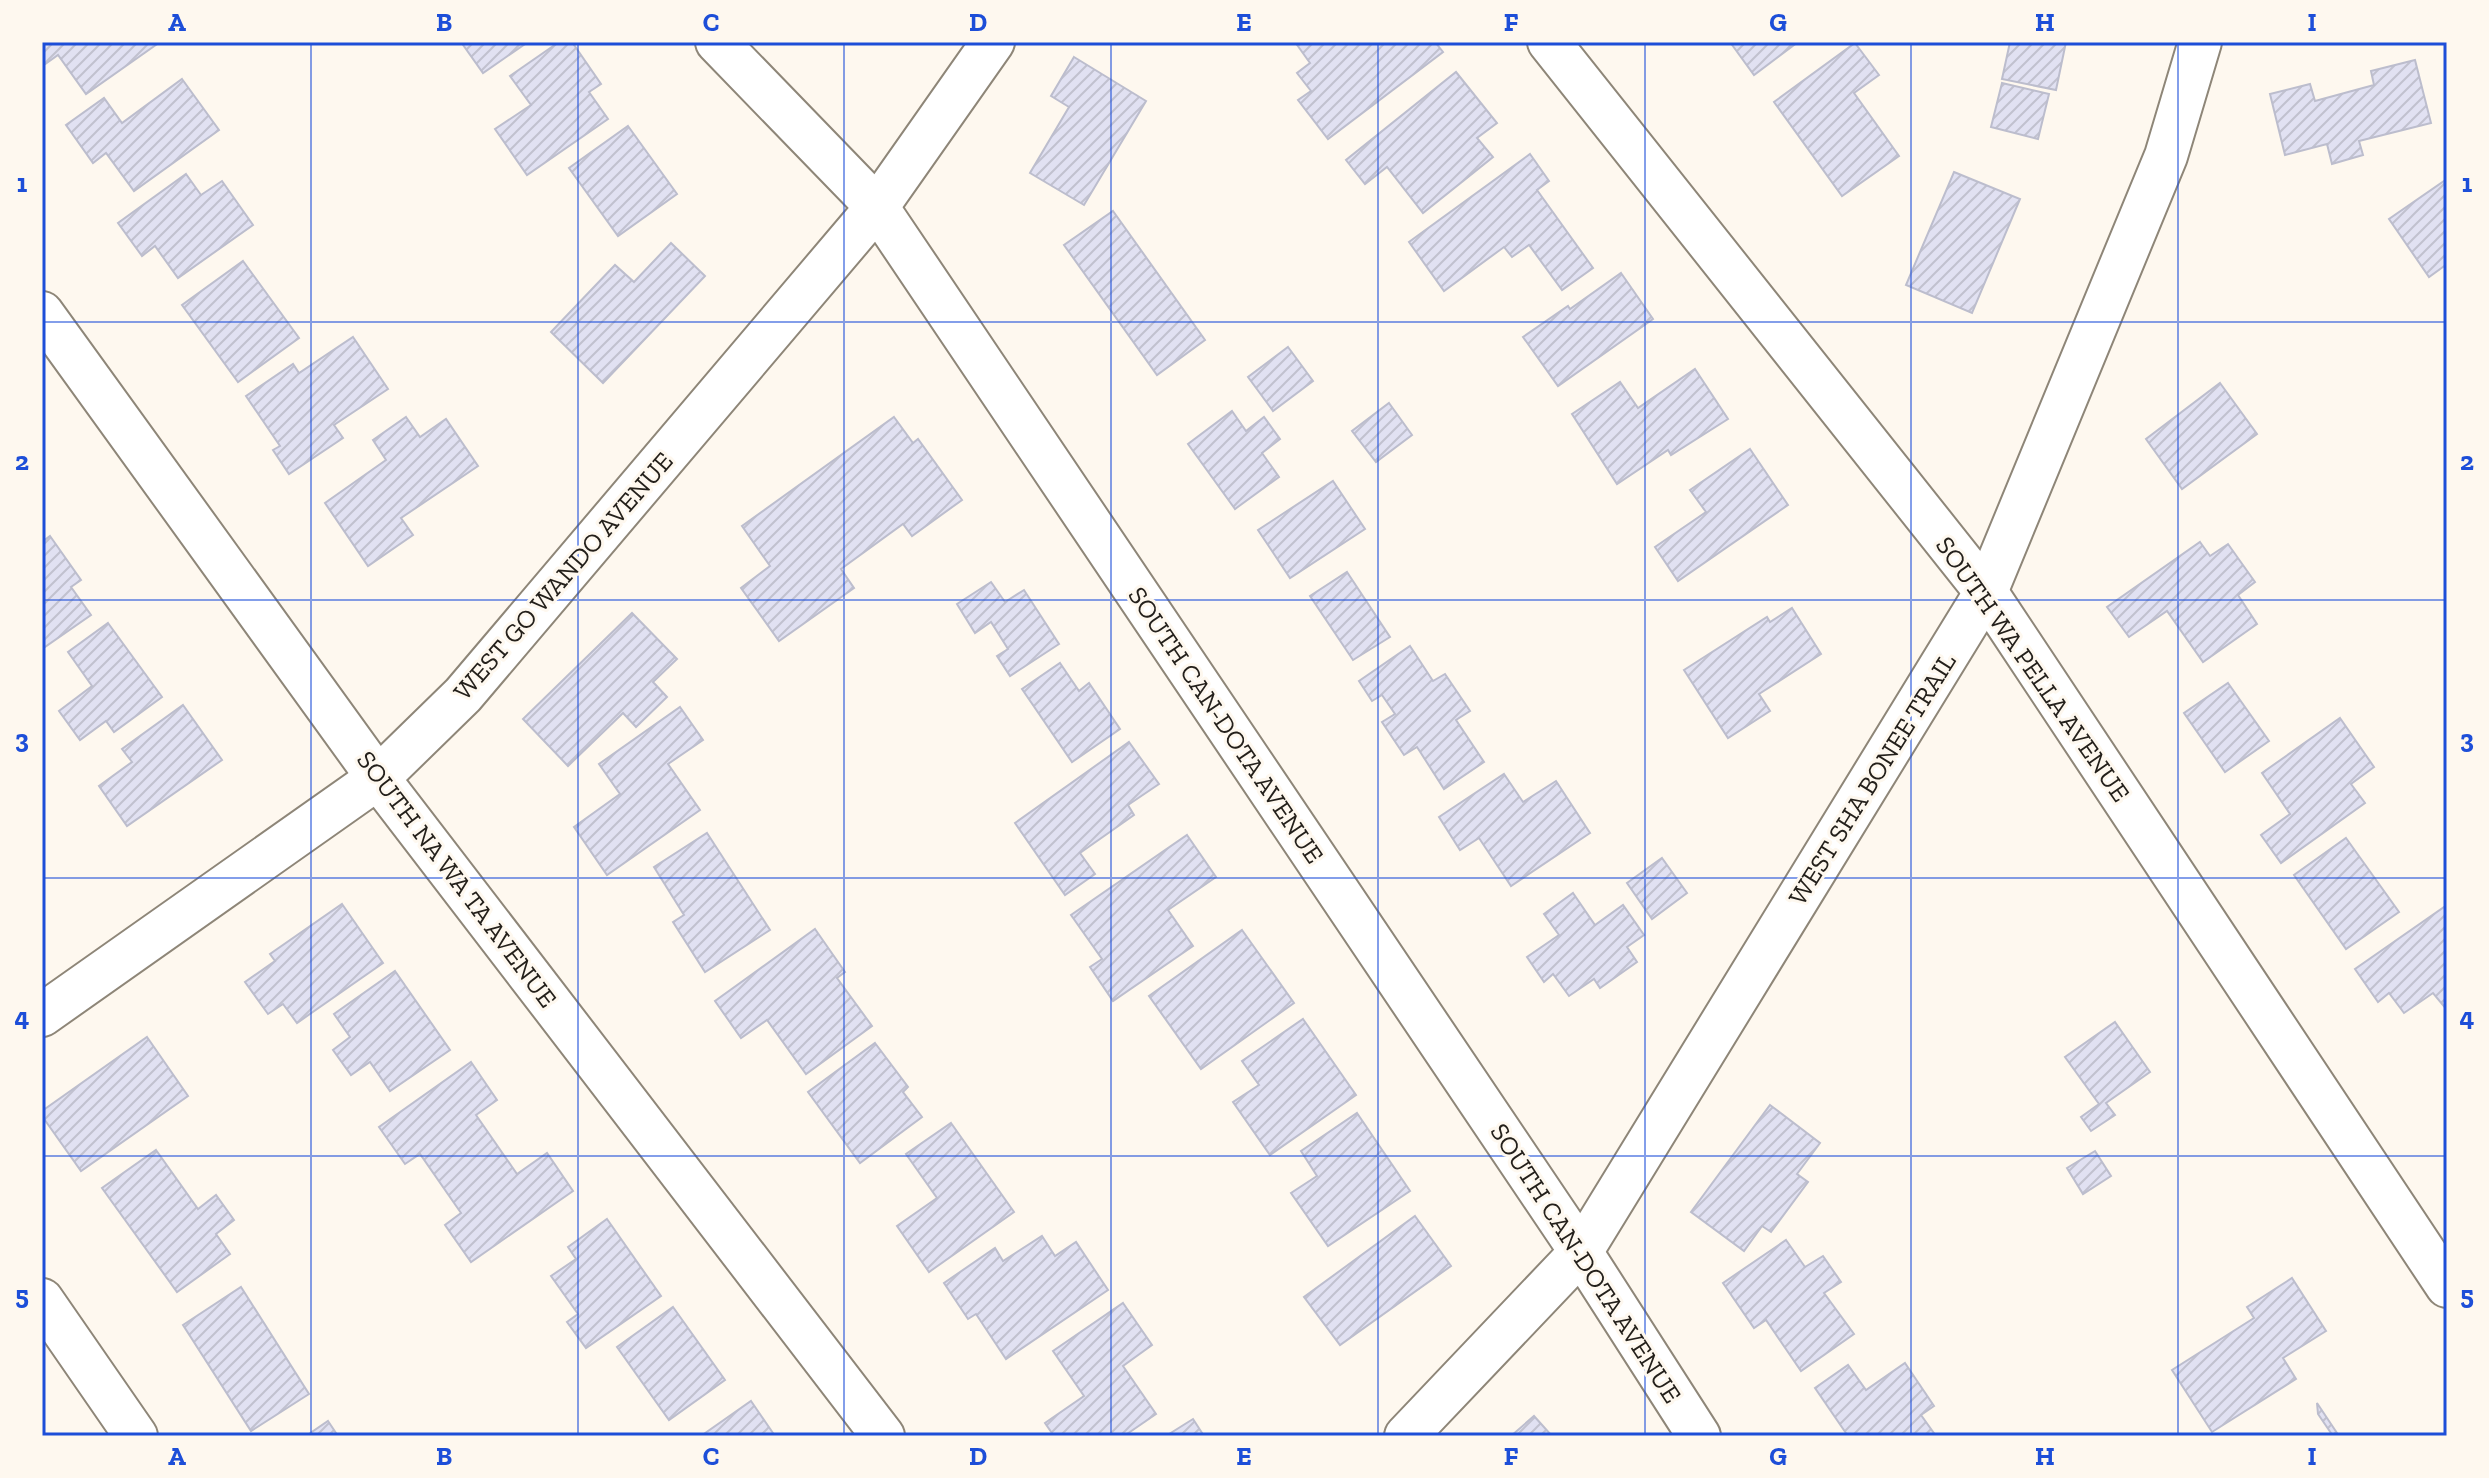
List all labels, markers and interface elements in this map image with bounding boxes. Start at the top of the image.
text: A [168,6,186,38]
text: B [436,6,452,38]
text: C [703,6,719,38]
text: D [969,6,987,38]
text: E [1236,6,1252,38]
text: F [1504,6,1519,38]
text: G [1769,6,1787,38]
text: H [2035,6,2055,38]
text: I [2307,6,2317,38]
text: 1 [17,167,28,199]
text: 1 [2462,167,2473,199]
text: 2 [15,445,29,477]
street label: WEST GO WANDO AVENUE [446,445,680,707]
text: 2 [2460,445,2474,477]
street label: SOUTH WA PELLA AVENUE [1929,530,2137,808]
street label: SOUTH CAN-DOTA AVENUE [1121,581,1331,869]
street label: WEST SHA BONEE TRAIL [1781,647,1963,911]
text: 3 [15,723,29,755]
text: 3 [2460,723,2474,755]
street label: SOUTH NA WA TA AVENUE [350,744,564,1014]
text: 4 [15,1001,30,1033]
text: 4 [2460,1001,2475,1033]
street label: SOUTH CAN-DOTA AVENUE [1484,1117,1688,1409]
text: 5 [15,1279,29,1311]
text: 5 [2460,1279,2474,1311]
text: A [168,1440,186,1472]
text: B [436,1440,452,1472]
text: C [703,1440,719,1472]
text: D [969,1440,987,1472]
text: E [1236,1440,1252,1472]
text: F [1504,1440,1519,1472]
text: G [1769,1440,1787,1472]
text: H [2035,1440,2055,1472]
text: I [2307,1440,2317,1472]

